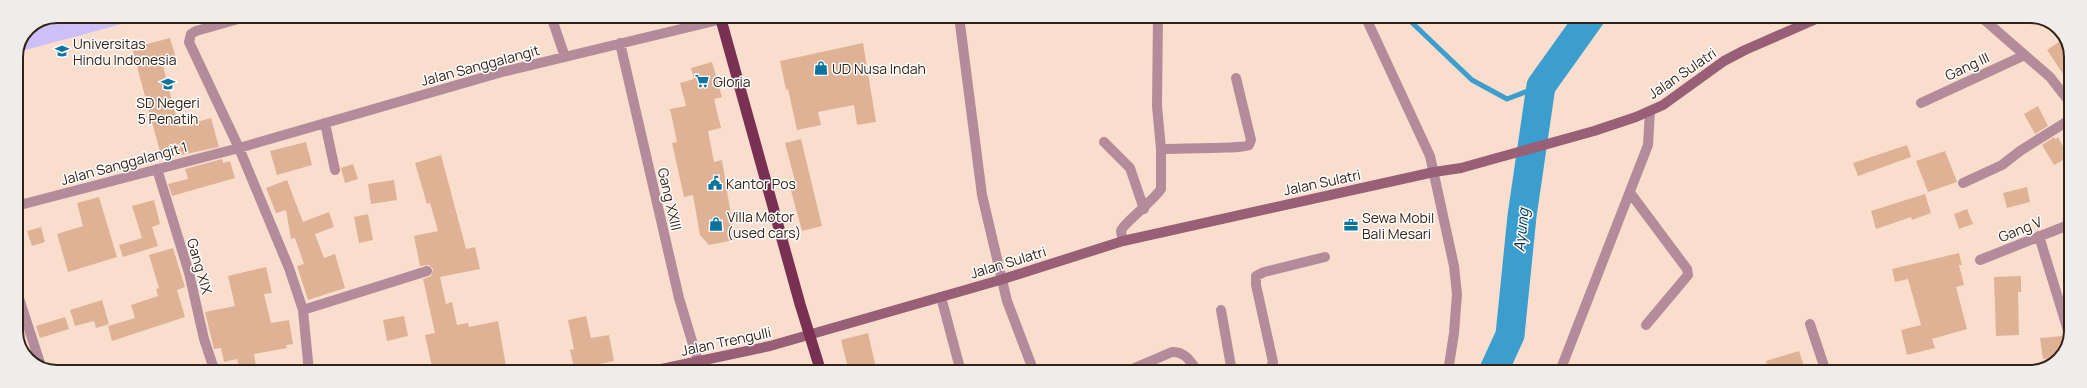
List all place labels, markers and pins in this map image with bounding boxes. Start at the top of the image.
place label: Universitas Hindu Indonesia [73,34,177,69]
school or university icon: Universitas Hindu Indonesia [54,43,70,59]
place label: UD Nusa Indah [832,59,926,78]
shop icon: UD Nusa Indah [813,60,829,76]
place label: Gloria [713,72,751,91]
supermarket icon: Gloria [694,73,710,89]
school or university icon: SD Negeri 5 Penatih [160,76,176,92]
place label: SD Negeri 5 Penatih [136,93,200,128]
place label: Kantor Pos [726,174,796,193]
public building icon: Kantor Pos [707,175,723,191]
place label: Villa Motor (used cars) [727,207,801,242]
place label: Sewa Mobil Bali Mesari [1362,208,1434,243]
shop icon: Villa Motor (used cars) [708,216,724,232]
office icon: Sewa Mobil Bali Mesari [1343,217,1359,233]

